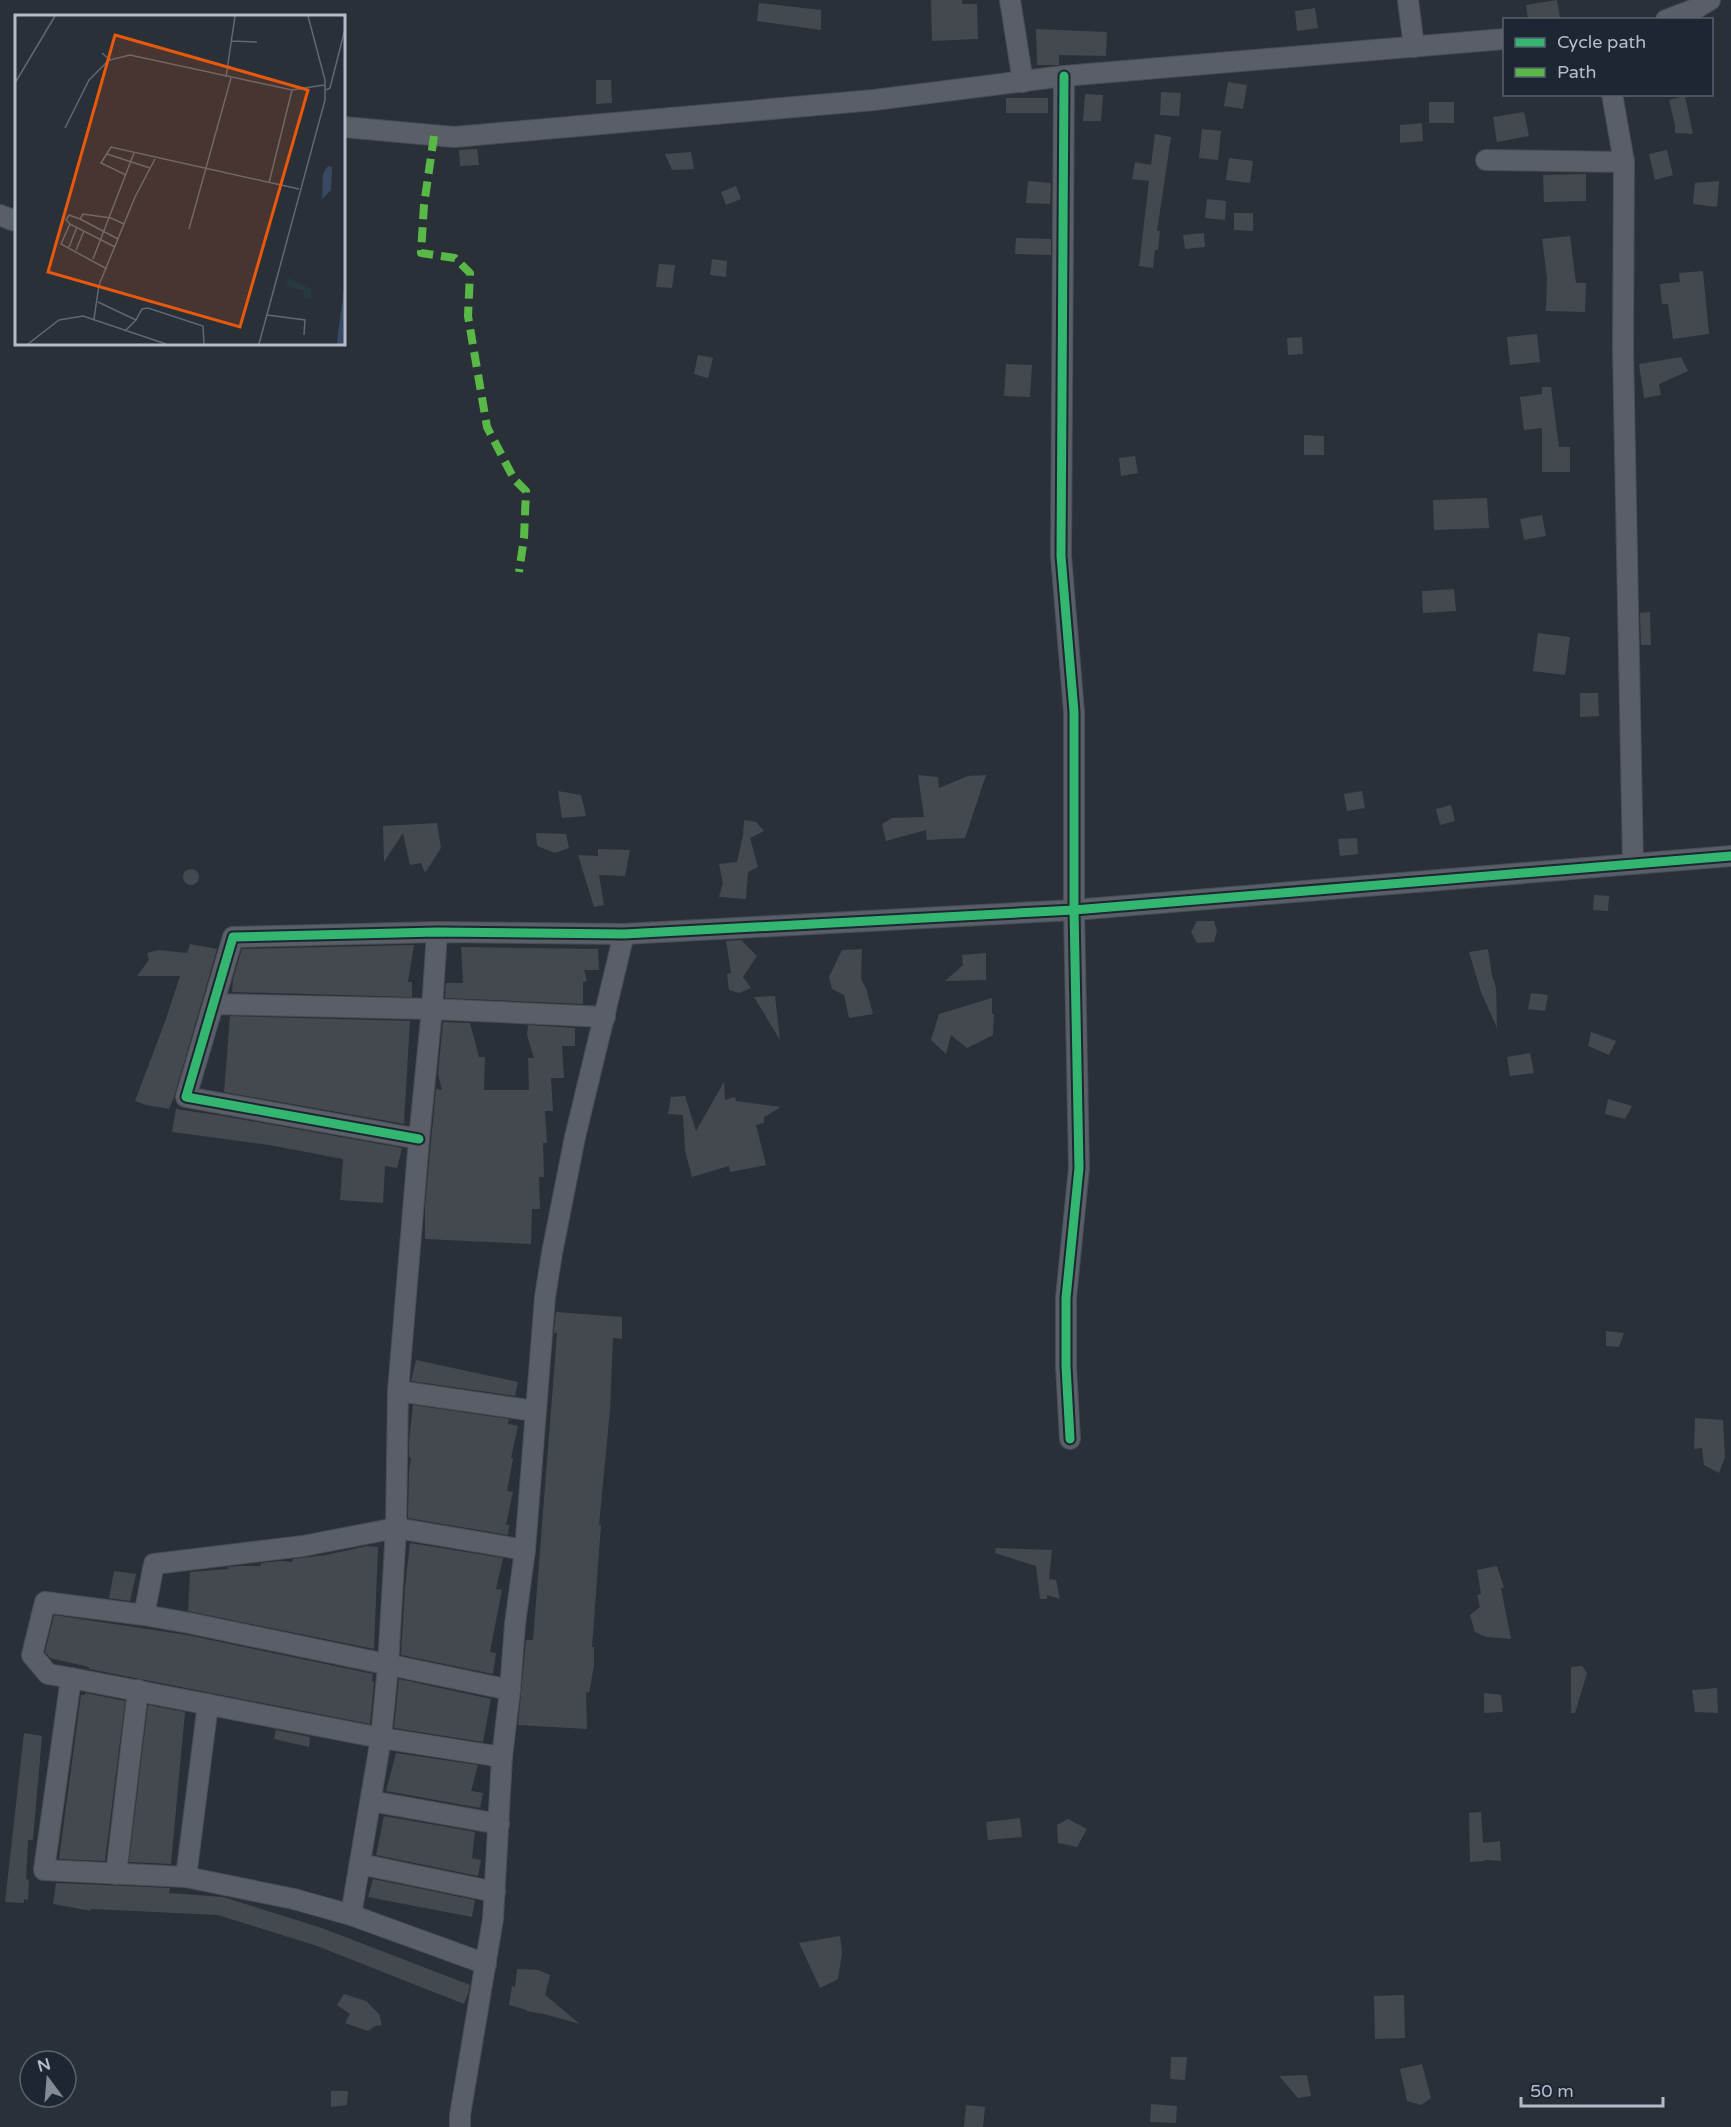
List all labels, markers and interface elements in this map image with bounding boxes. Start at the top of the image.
inset map [15,15,345,345]
legend [1503,18,1713,96]
text: Cycle path [1557,31,1646,53]
text: Path [1557,61,1596,83]
north arrow [18,2049,78,2109]
text: N [35,2054,53,2077]
scale bar [1521,2070,1664,2108]
text: 50 m [1530,2080,1574,2102]

